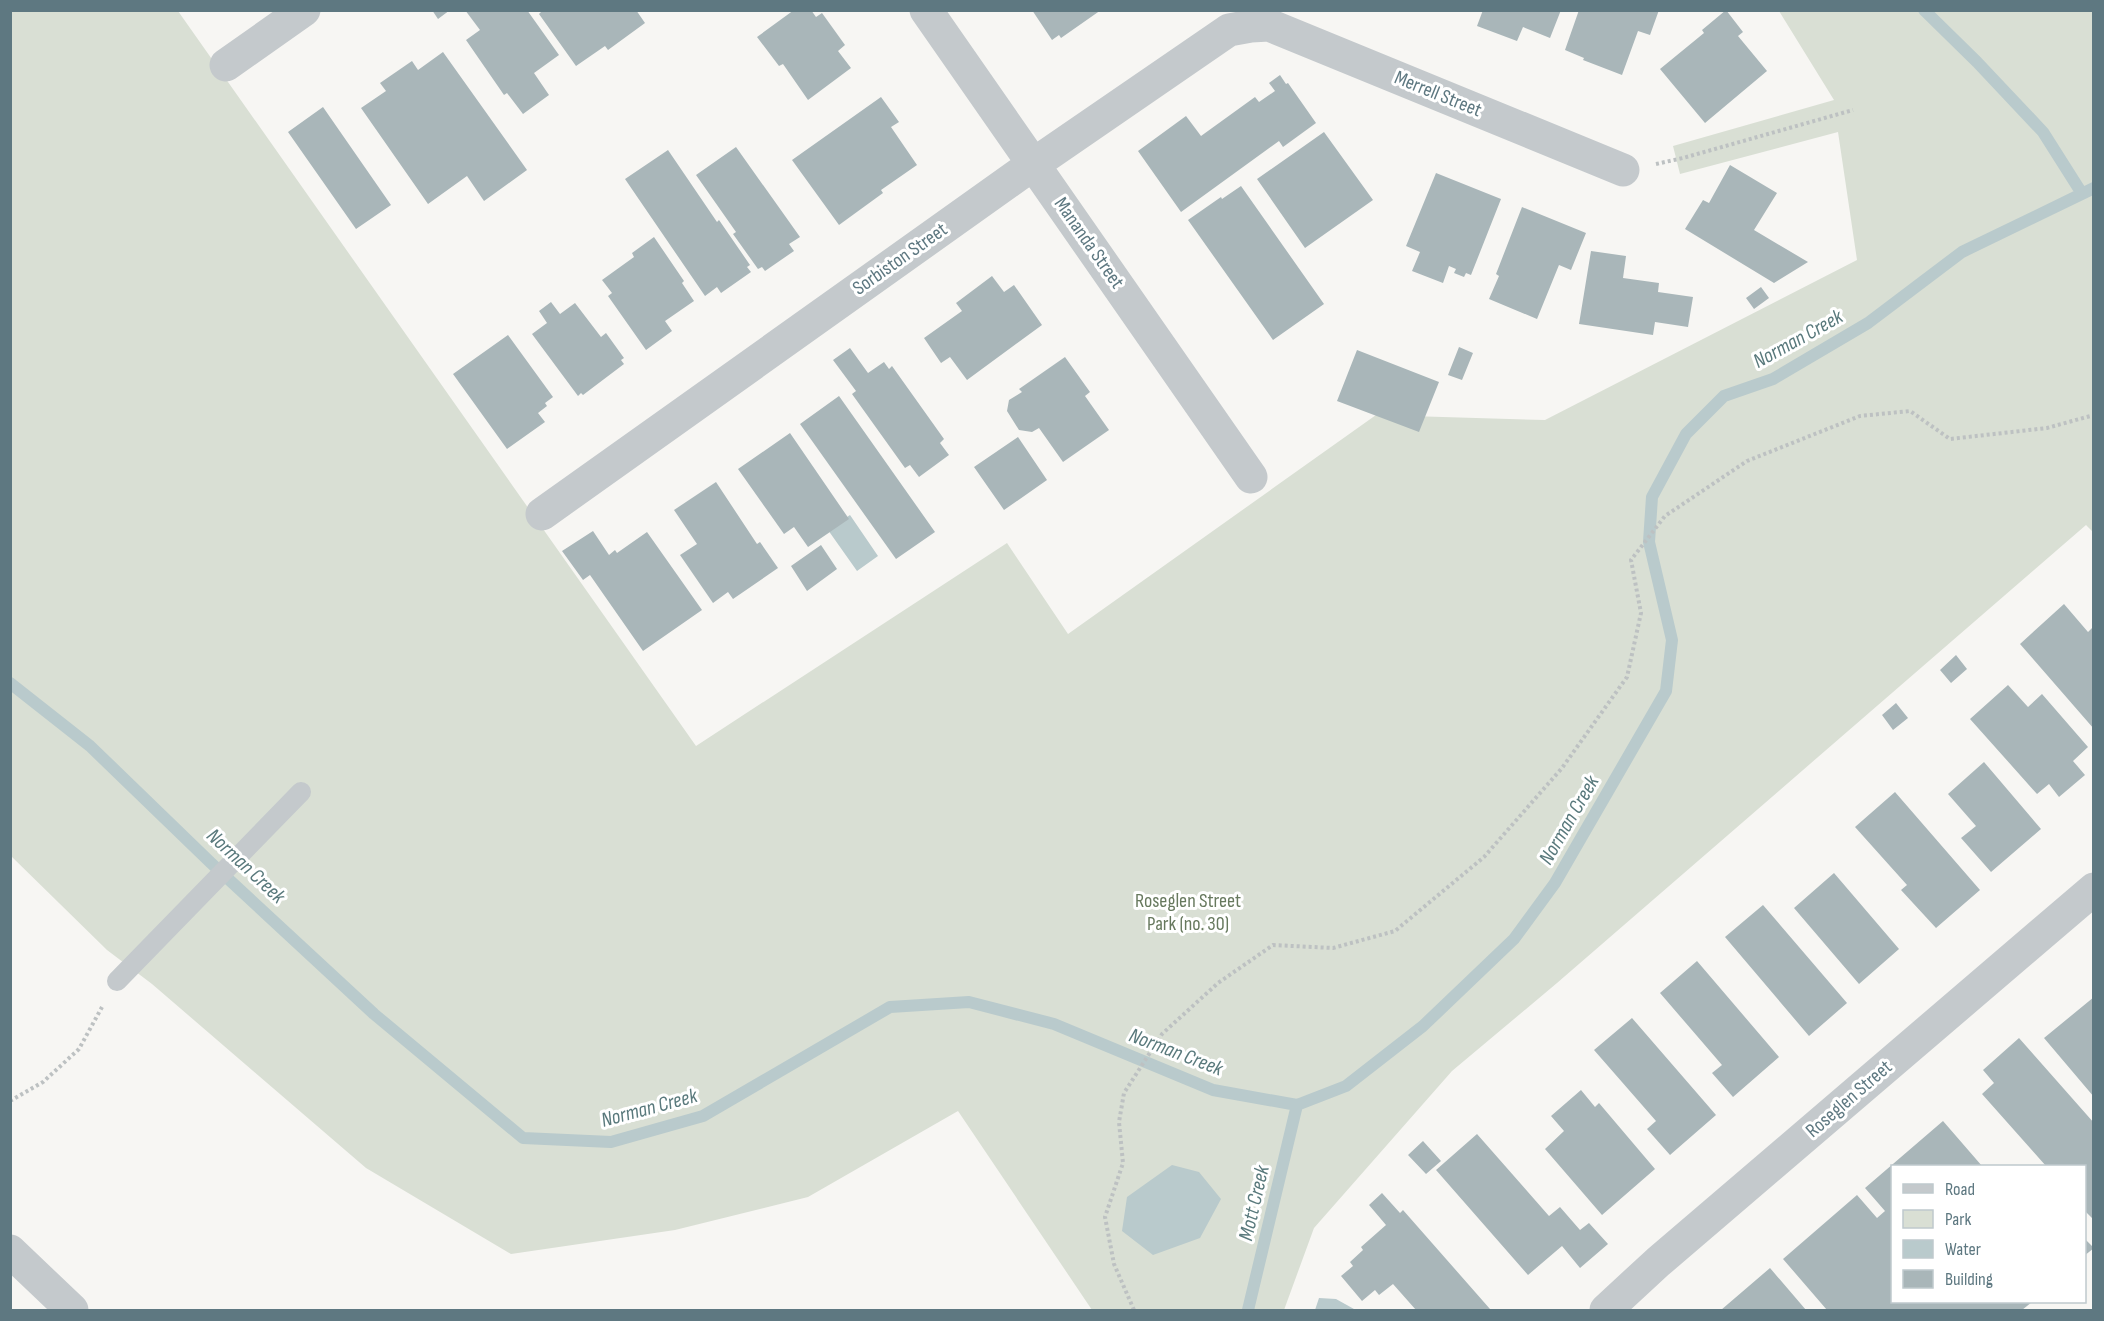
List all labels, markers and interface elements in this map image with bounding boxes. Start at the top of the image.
street label: Merrell Street [1391,66,1485,122]
street label: Mananda Street [1049,193,1129,293]
street label: Sorbiston Street [848,218,952,300]
water label: Norman Creek [1749,304,1848,374]
water label: Norman Creek [1534,770,1605,869]
water label: Norman Creek [201,823,291,910]
park label: Roseglen Street Park (no. 30) [1135,889,1241,936]
water label: Norman Creek [1126,1023,1228,1082]
street label: Roseglen Street [1801,1055,1897,1143]
water label: Norman Creek [598,1083,701,1133]
water label: Mott Creek [1233,1162,1275,1243]
legend [1891,1165,2086,1303]
text: Road [1945,1179,1975,1200]
text: Park [1945,1209,1971,1230]
text: Water [1945,1239,1981,1260]
text: Building [1945,1269,1993,1290]

